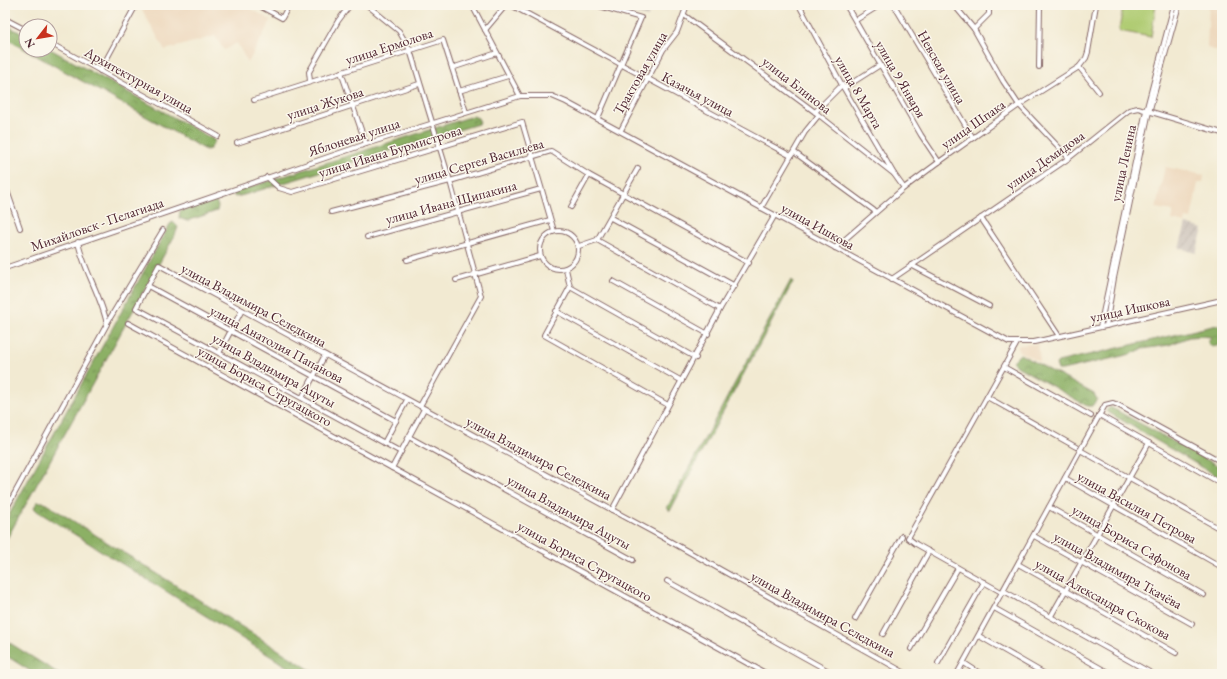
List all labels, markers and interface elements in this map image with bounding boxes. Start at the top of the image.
north arrow [18,18,58,58]
street label: улица Ермолова [343,23,435,69]
street label: Невская улица [914,27,971,107]
street label: Трактовая улица [609,28,671,118]
text: N [21,36,38,51]
street label: улица 9 Января [872,37,930,121]
street label: Архитектурная улица [81,42,197,118]
street label: улица Блинова [759,52,836,118]
street label: улица 8 Марта [831,52,887,132]
street label: Казачья улица [659,68,737,121]
street label: улица Жукова [284,82,366,124]
street label: улица Шпака [937,95,1009,153]
street label: Яблоневая улица [305,114,402,161]
street label: улица Ивана Бурмистрова [316,121,464,181]
street label: улица Ленина [1106,122,1140,203]
street label: улица Демидова [1002,126,1088,194]
street label: улица Сергея Васильева [412,134,546,188]
street label: улица Ивана Щипакина [383,176,519,228]
street label: Михайловск - Пелагиада [28,193,166,255]
street label: улица Ишкова [778,198,858,254]
street label: улица Владимира Селедкина [178,259,330,351]
street label: улица Ишкова [1088,292,1172,326]
street label: улица Анатолия Папанова [207,301,347,387]
street label: улица Владимира Ацуты [209,329,339,412]
street label: улица Бориса Стругацкого [195,342,335,430]
street label: улица Владимира Селедкина [463,412,615,504]
street label: улица Василия Петрова [1074,467,1200,548]
street label: улица Владимира Ацуты [504,471,634,554]
street label: улица Бориса Сафонова [1069,500,1196,584]
street label: улица Бориса Стругацкого [515,517,655,605]
street label: улица Владимира Ткачёва [1051,527,1186,613]
street label: улица Александра Скокова [1032,554,1174,644]
street label: улица Владимира Селедкина [748,567,899,661]

